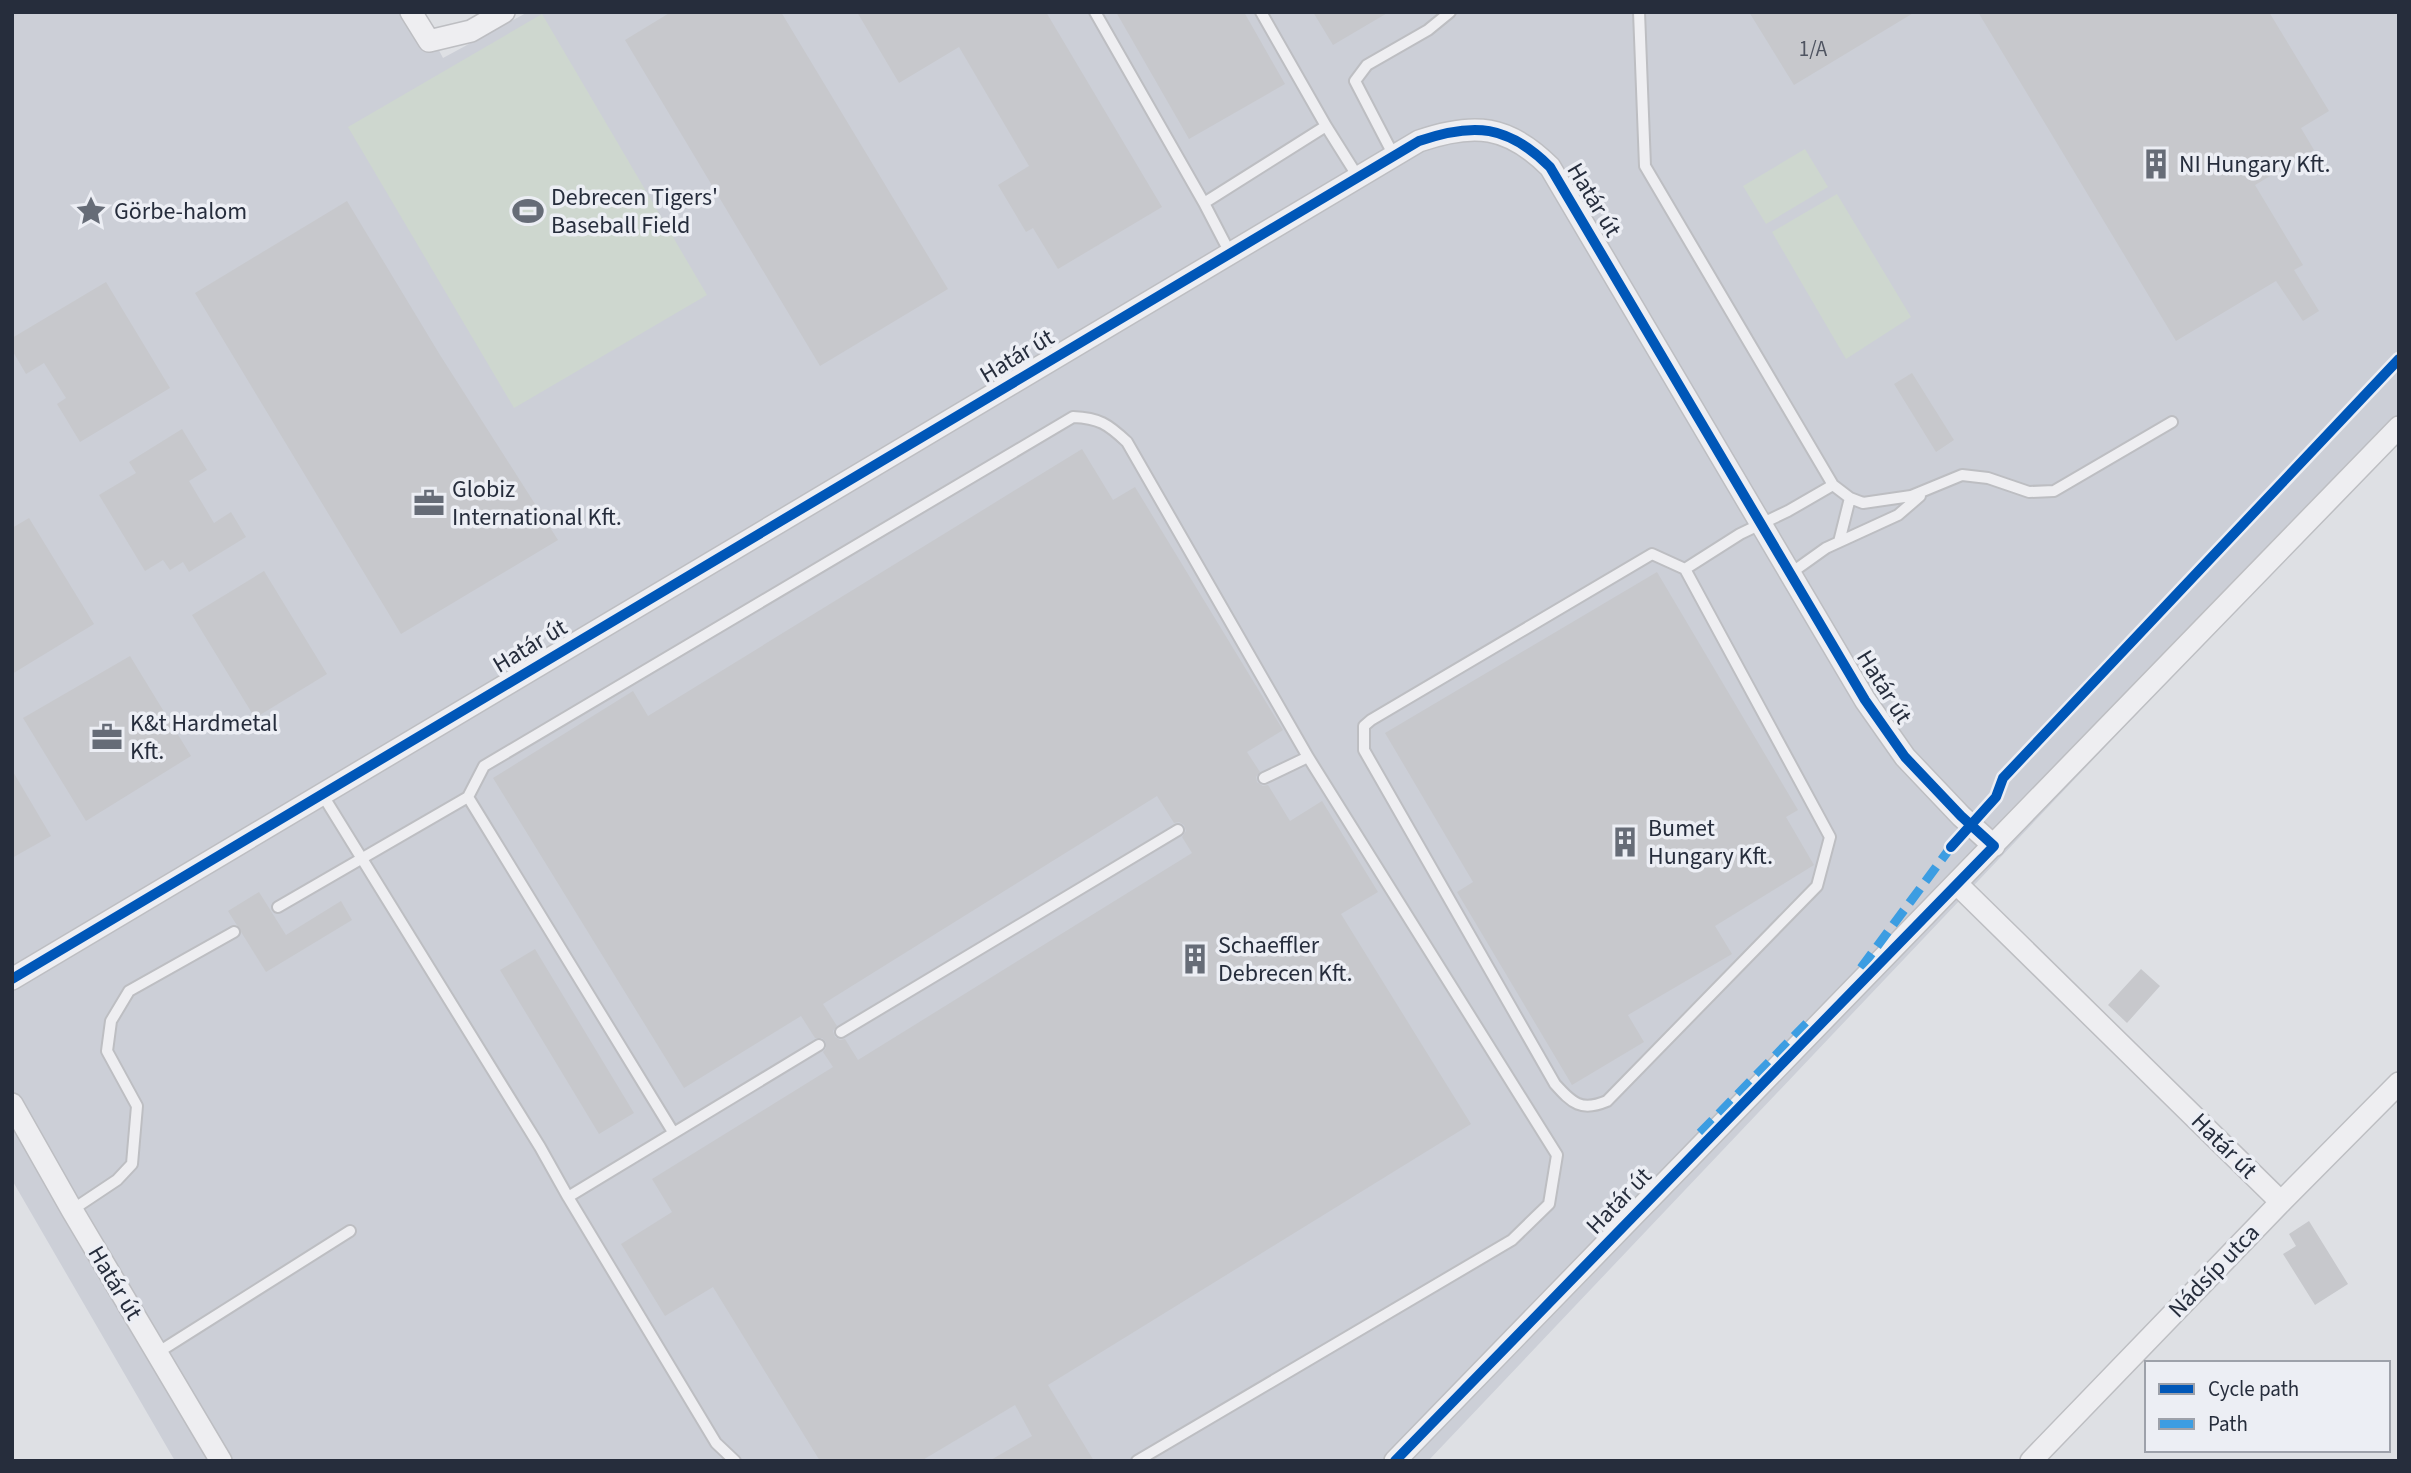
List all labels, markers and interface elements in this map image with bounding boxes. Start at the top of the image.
house number: 1/A [1799,34,1828,64]
building icon: NI Hungary Kft. [2139,147,2173,181]
place label: NI Hungary Kft. [2179,147,2331,182]
street label: Határ út [1558,156,1630,244]
place label: Debrecen Tigers' Baseball Field [551,180,718,243]
place icon: Görbe-halom [74,194,108,228]
place label: Görbe-halom [114,194,247,229]
sports icon: Debrecen Tigers' Baseball Field [511,194,545,228]
street label: Határ út [973,320,1061,392]
place label: Globiz International Kft. [452,472,622,535]
office icon: Globiz International Kft. [412,486,446,520]
street label: Határ út [486,610,574,682]
street label: Határ út [1848,643,1920,731]
place label: K&t Hardmetal Kft. [130,706,278,769]
office icon: K&t Hardmetal Kft. [90,720,124,754]
place label: Bumet Hungary Kft. [1648,811,1773,874]
building icon: Bumet Hungary Kft. [1608,825,1642,859]
place label: Schaeffler Debrecen Kft. [1218,928,1352,991]
building icon: Schaeffler Debrecen Kft. [1178,942,1212,976]
street label: Határ út [2183,1105,2265,1187]
street label: Határ út [1578,1160,1660,1242]
street label: Nádsíp utca [2160,1216,2268,1326]
street label: Határ út [79,1239,151,1327]
legend [2145,1361,2390,1452]
text: Cycle path [2208,1374,2299,1404]
text: Path [2208,1409,2248,1439]

